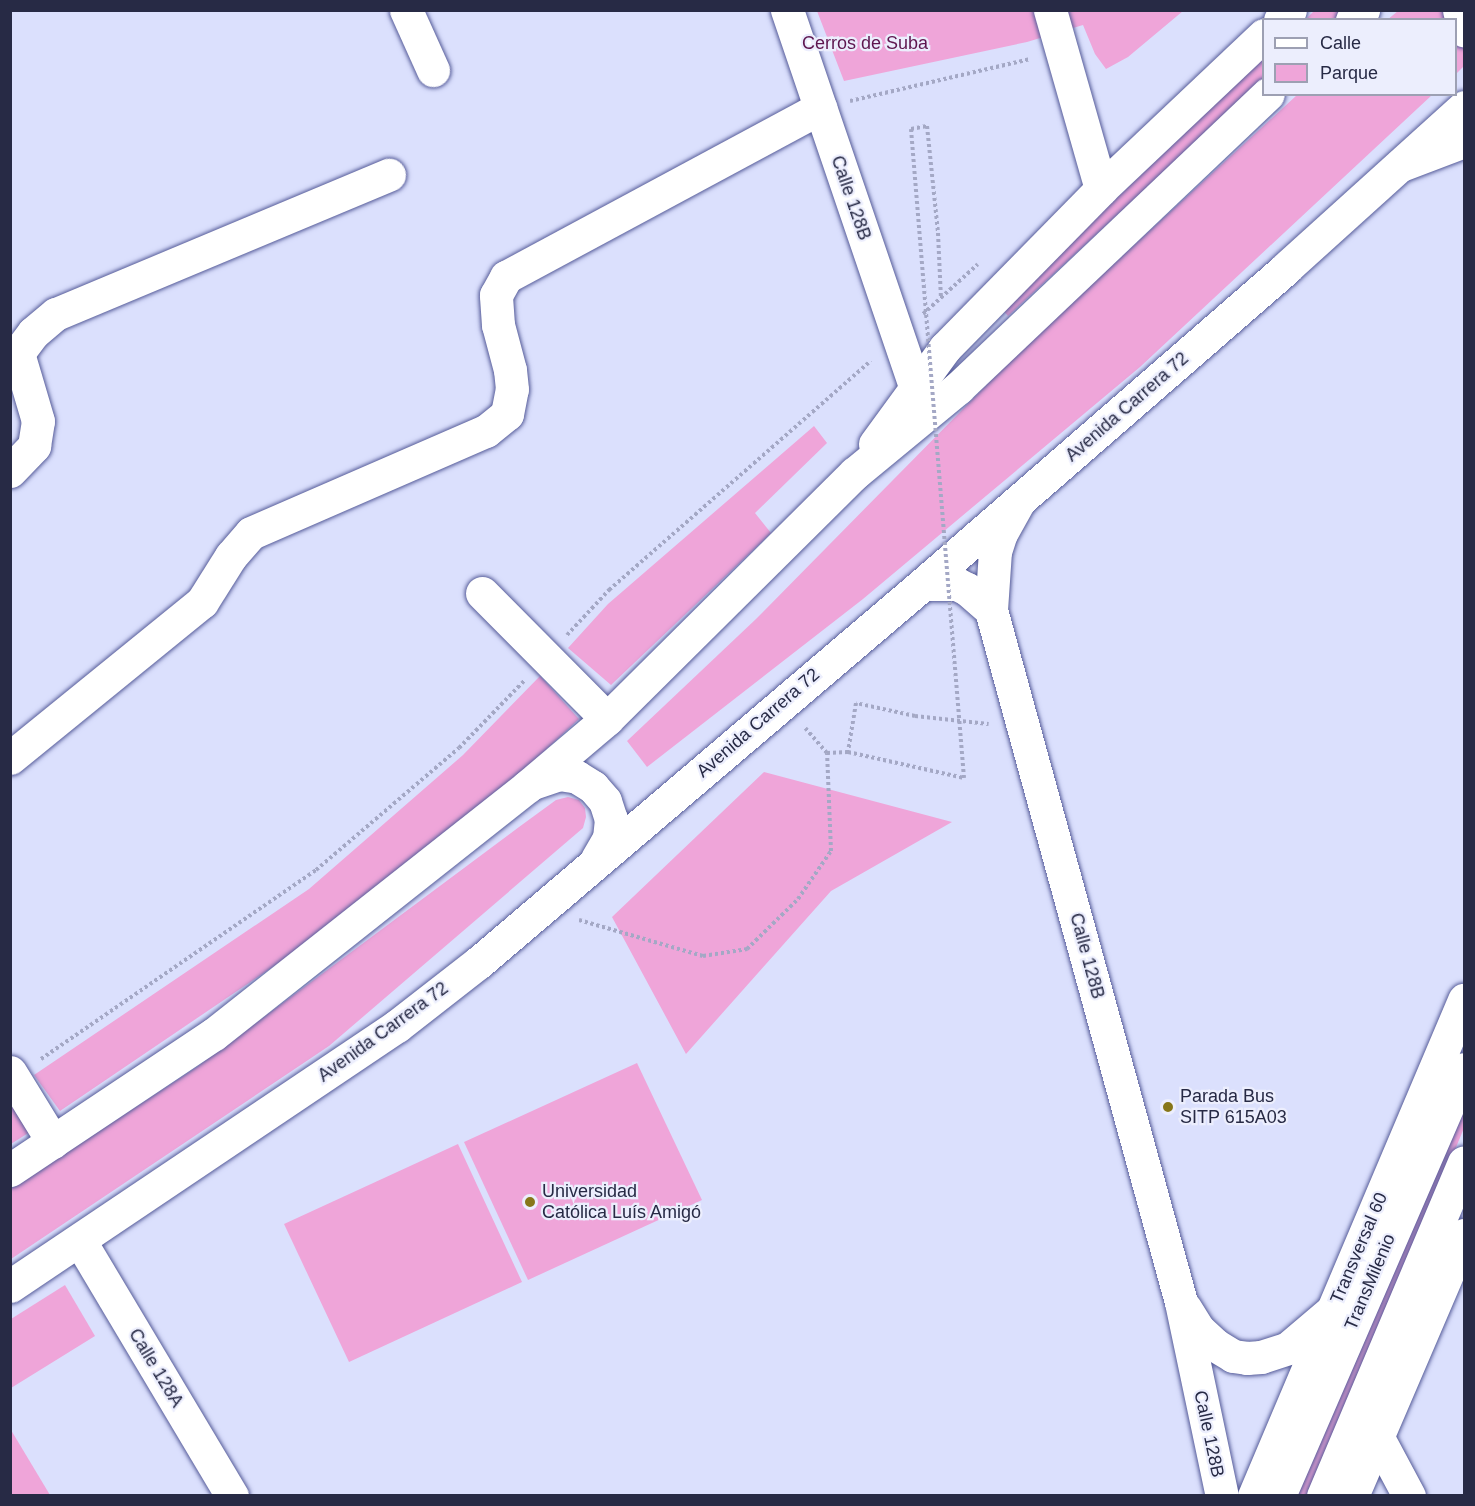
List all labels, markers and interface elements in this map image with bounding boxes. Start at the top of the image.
legend [1262,18,1457,96]
park label: Cerros de Suba [802,32,928,54]
text: Calle [1320,33,1361,53]
text: Parque [1320,63,1378,83]
street label: Calle 128B [826,153,876,243]
street label: Avenida Carrera 72 [1061,348,1193,466]
street label: Avenida Carrera 72 [692,664,824,782]
street label: Calle 128B [1065,911,1109,1001]
street label: Avenida Carrera 72 [314,977,452,1087]
place label: Parada Bus SITP 615A03 [1180,1086,1287,1128]
marker: Parada Bus SITP 615A03 [1161,1100,1175,1114]
place label: Universidad Católica Luís Amigó [542,1181,702,1224]
street label: Transversal 60 [1326,1189,1392,1307]
marker: Universidad Católica Luís Amigó [523,1195,537,1209]
street label: TransMilenio [1340,1231,1400,1333]
street label: Calle 128A [124,1325,188,1411]
street label: Calle 128B [1189,1389,1229,1479]

